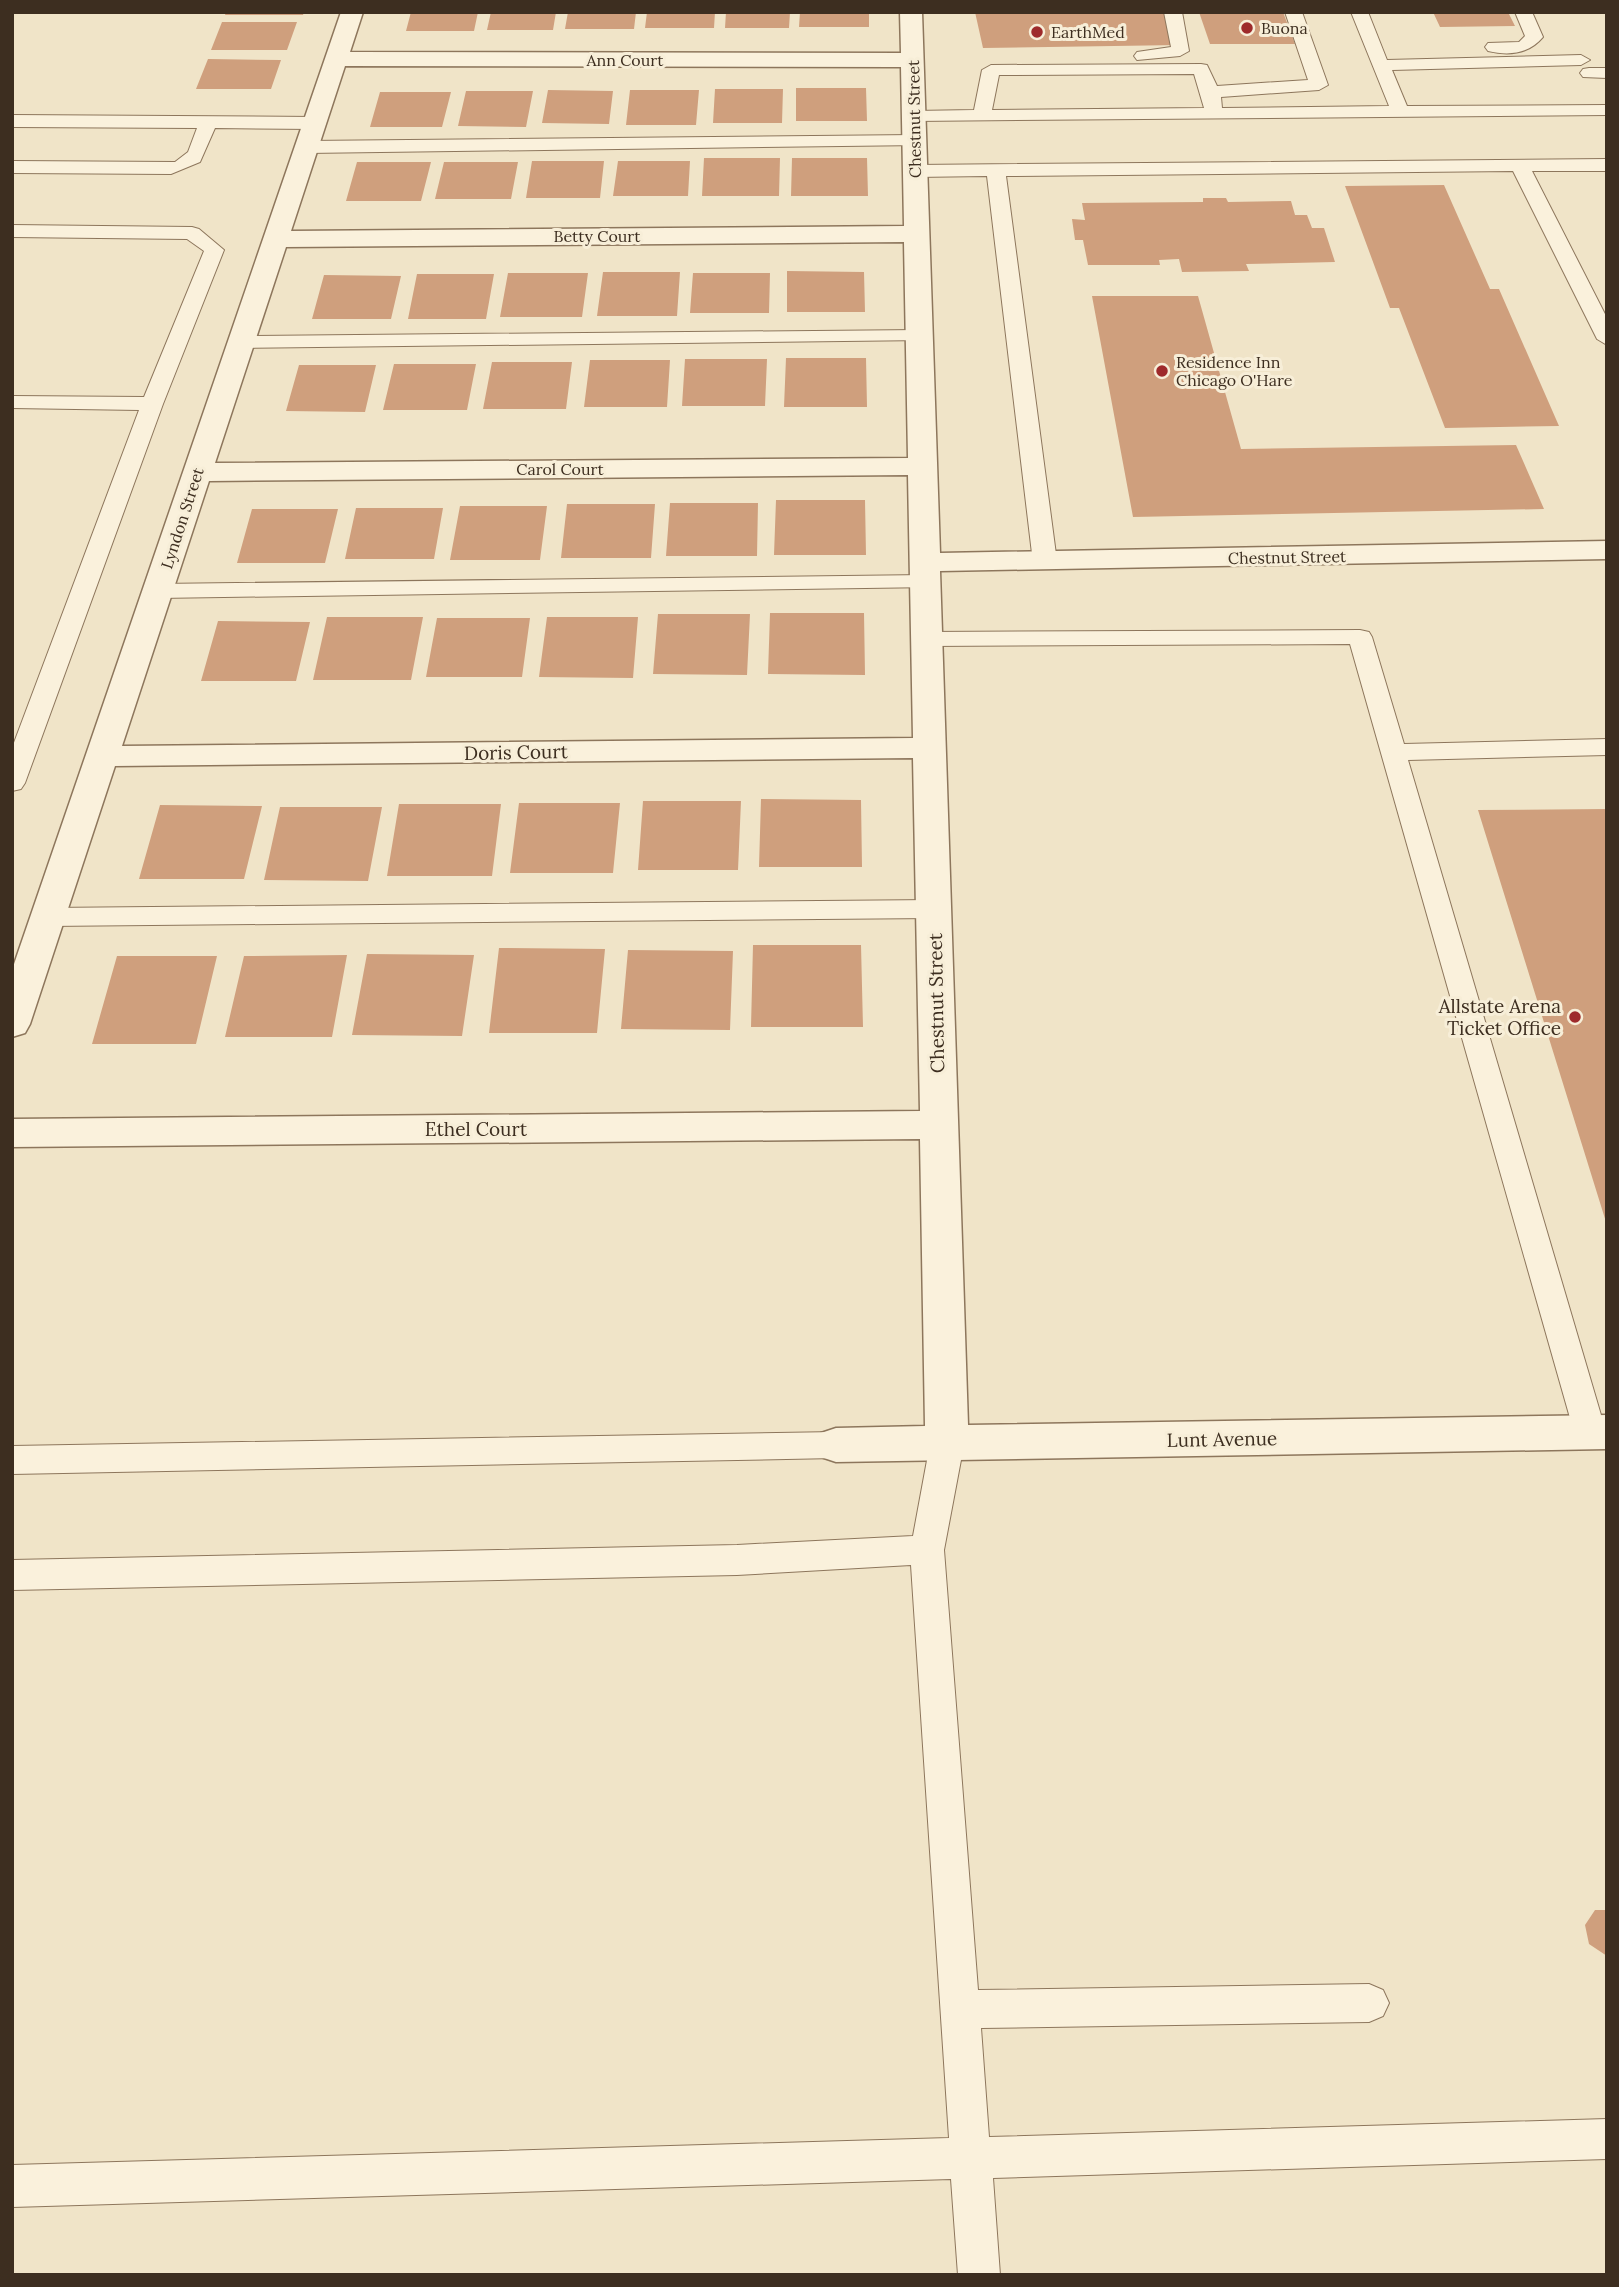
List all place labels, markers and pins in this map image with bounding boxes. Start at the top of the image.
place label: Buona [1261,18,1308,38]
marker: Buona [1239,20,1255,36]
place label: EarthMed [1051,22,1125,42]
marker: EarthMed [1029,24,1045,40]
place label: Residence Inn Chicago O'Hare [1176,352,1293,390]
marker: Residence Inn Chicago O'Hare [1154,363,1170,379]
place label: Allstate Arena Ticket Office [1438,994,1561,1040]
marker: Allstate Arena Ticket Office [1567,1009,1583,1025]

